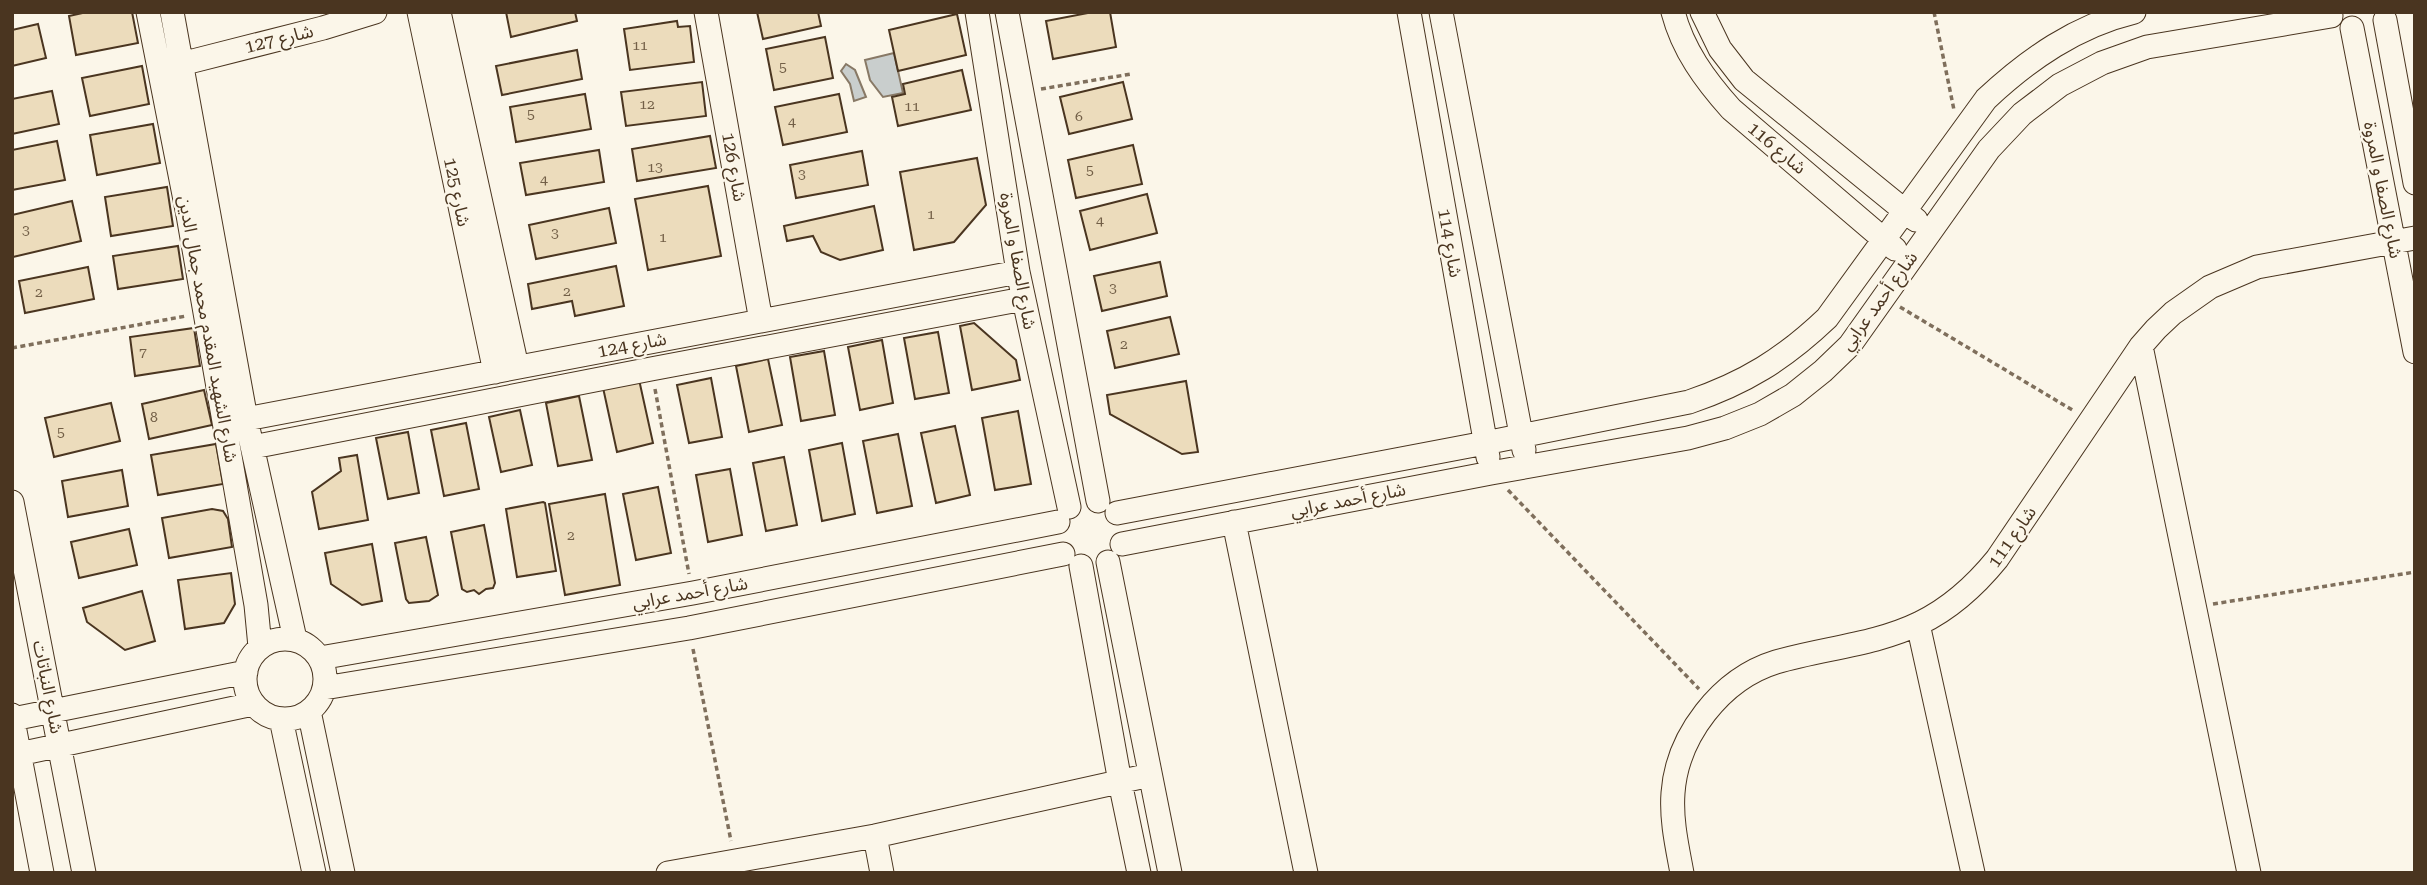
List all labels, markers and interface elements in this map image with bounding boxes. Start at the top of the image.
street label: شارع 127 [242,20,316,61]
house number: 11 [632,37,648,53]
house number: 5 [779,59,787,75]
house number: 12 [639,96,655,112]
house number: 11 [904,98,920,114]
house number: 5 [527,106,535,122]
house number: 6 [1075,108,1083,124]
house number: 4 [788,113,796,129]
street label: شارع 116 [1741,117,1811,181]
street label: شارع الصفا و المروة [2356,120,2407,261]
street label: شارع 126 [714,131,751,204]
street label: شارع 125 [436,156,475,229]
house number: 13 [647,159,663,175]
house number: 5 [1086,162,1094,178]
house number: 3 [798,166,806,182]
house number: 4 [540,171,548,187]
street label: شارع الصفا و المروة [992,191,1041,332]
street label: شارع الشهيد المقدم محمد جمال الدين [171,194,242,465]
house number: 1 [927,206,935,222]
street label: شارع 114 [1430,207,1467,280]
house number: 4 [1096,212,1104,228]
house number: 3 [22,222,30,238]
house number: 3 [551,225,559,241]
house number: 1 [659,229,667,245]
street label: شارع أحمد عرابي [1835,247,1925,357]
house number: 3 [1109,280,1117,296]
house number: 2 [563,283,571,299]
house number: 2 [35,284,43,300]
street label: شارع 124 [596,328,669,365]
house number: 2 [1120,336,1128,352]
house number: 7 [139,344,147,360]
house number: 8 [150,409,158,425]
house number: 5 [57,424,65,440]
street label: شارع أحمد عرابي [1288,478,1408,525]
street label: شارع 111 [1983,502,2044,574]
house number: 2 [567,527,575,543]
street label: شارع أحمد عرابي [630,572,750,617]
street label: شارع النباتات [25,638,68,736]

